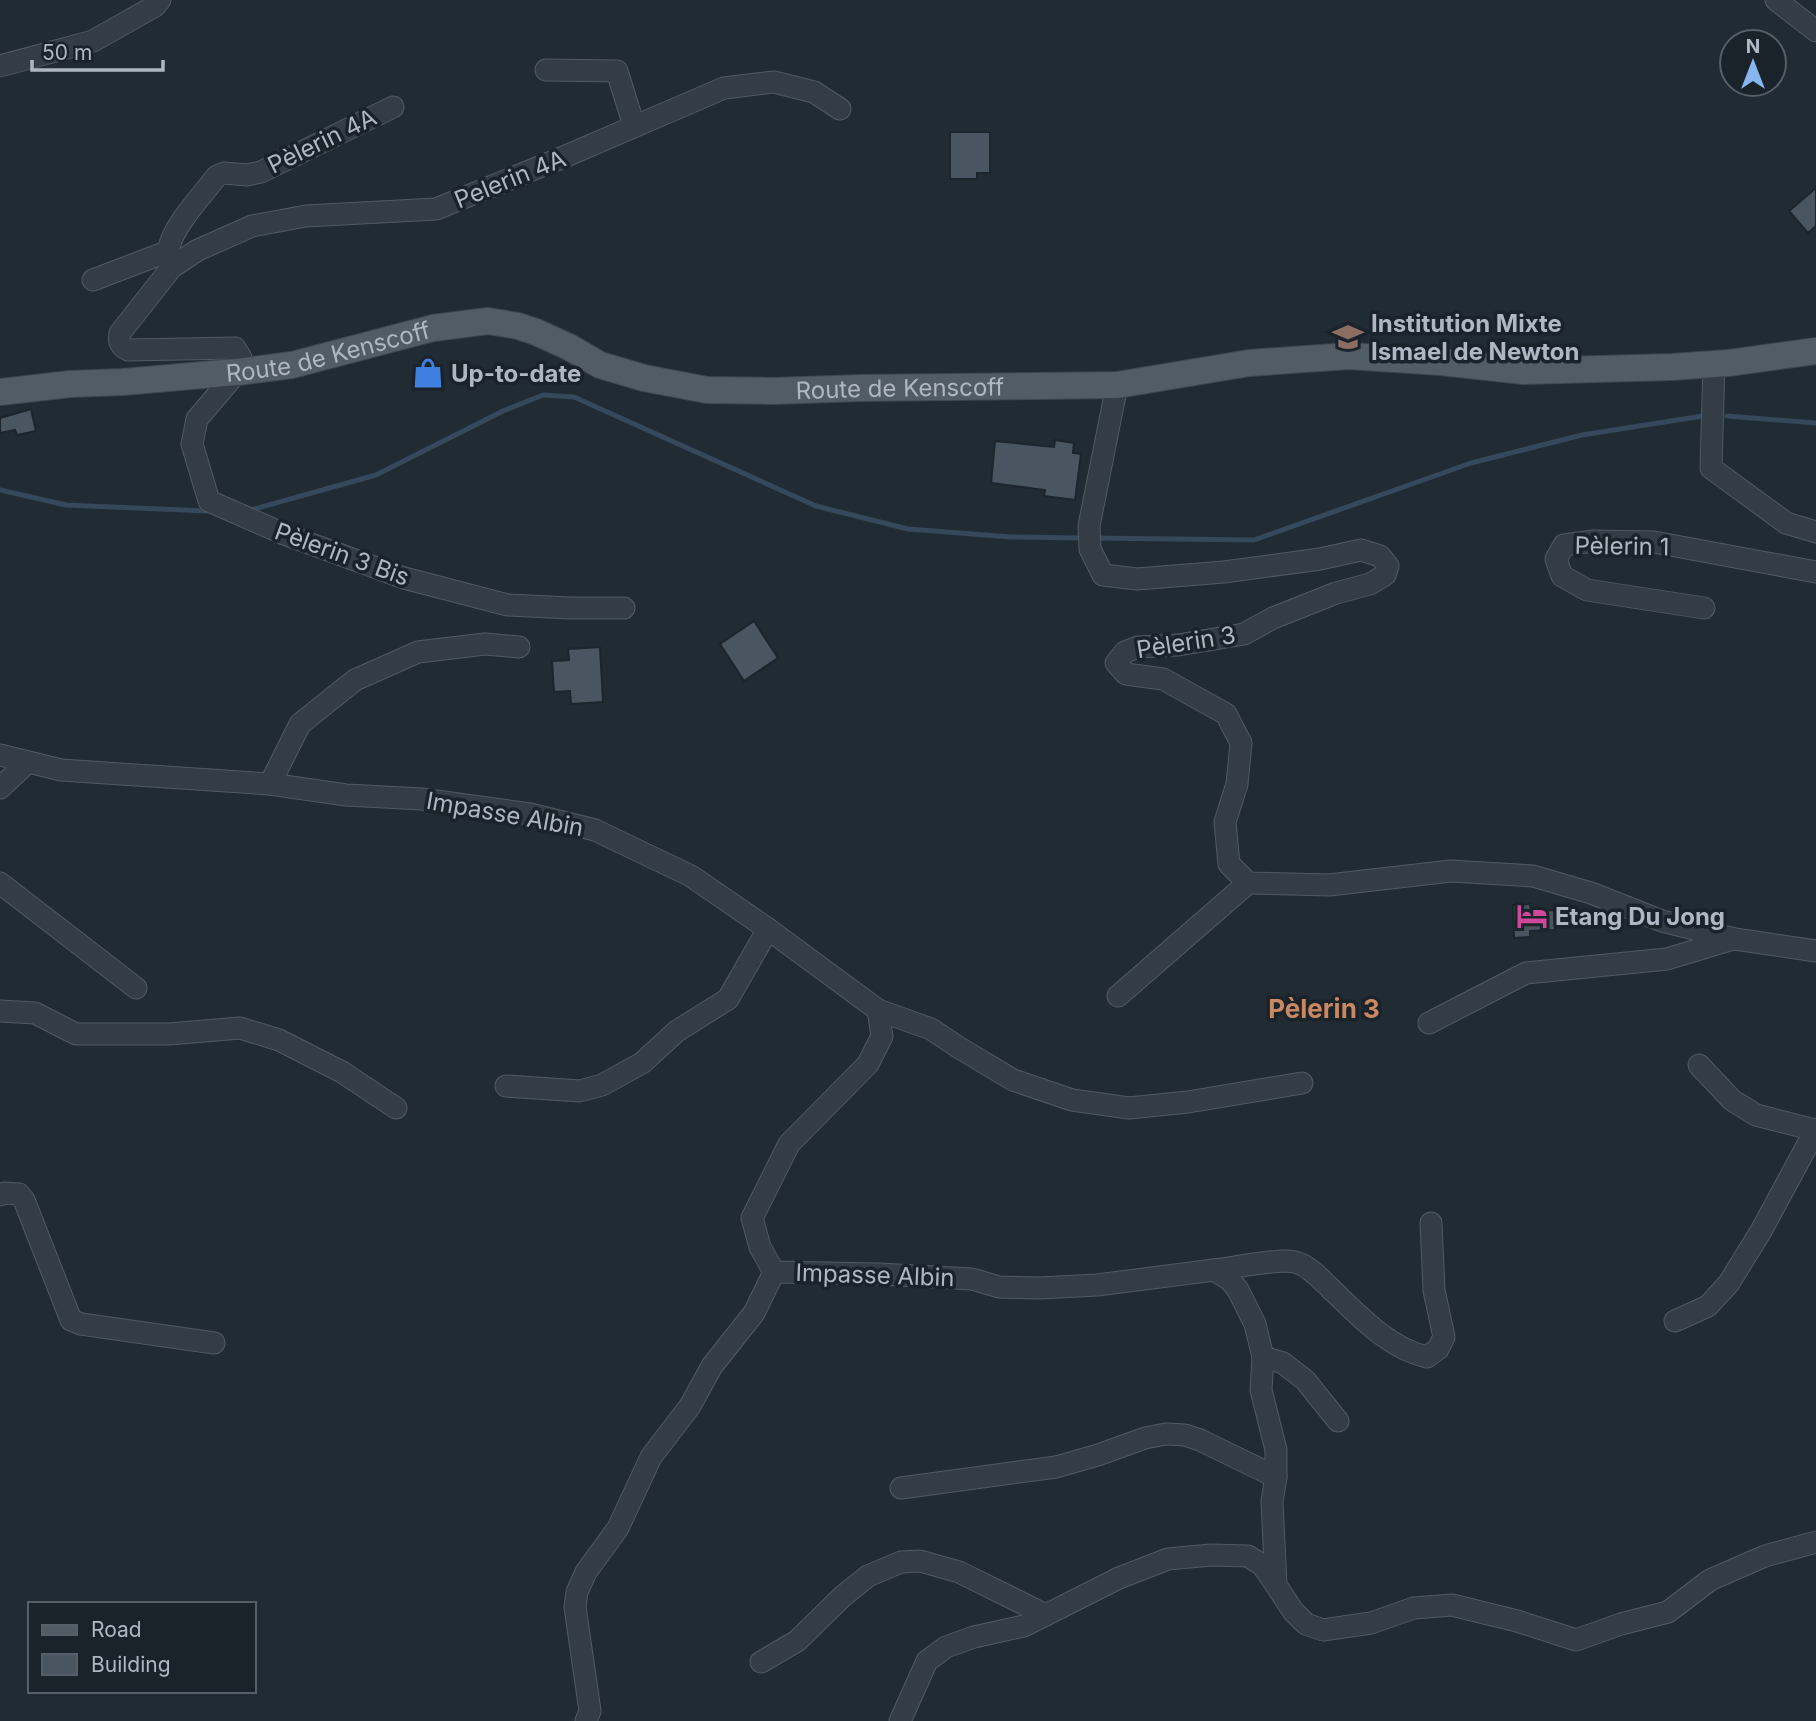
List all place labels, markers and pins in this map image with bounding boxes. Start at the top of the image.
place label: Institution Mixte Ismael de Newton [1371,309,1580,366]
school or university icon: Institution Mixte Ismael de Newton [1331,320,1365,354]
shop icon: Up-to-date [411,356,445,390]
place label: Up-to-date [451,359,581,388]
hotel icon: Etang Du Jong [1515,899,1549,933]
place label: Etang Du Jong [1555,902,1725,931]

